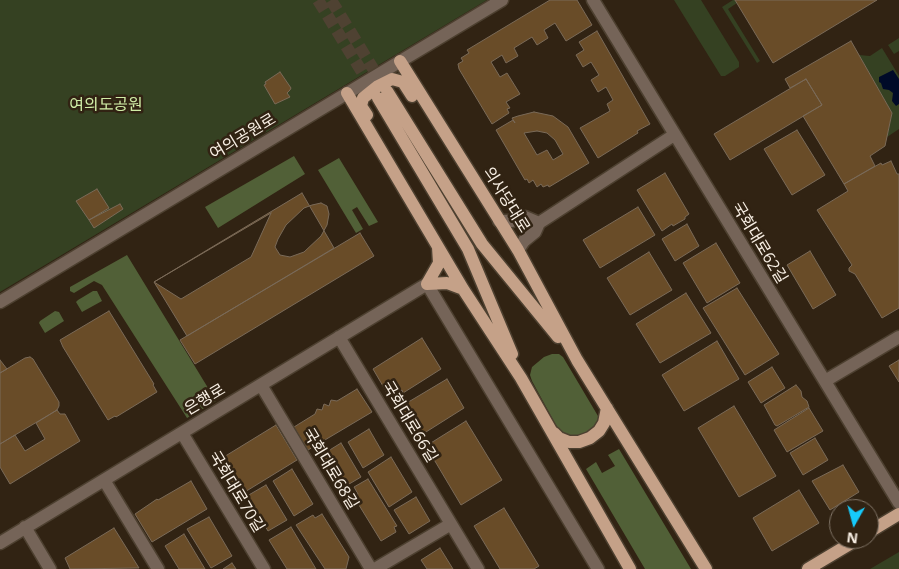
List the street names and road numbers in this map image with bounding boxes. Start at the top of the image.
street label: 여의공원로 [207,110,279,164]
street label: 의사당대로 [478,164,534,236]
street label: 국회대로62길 [727,199,791,287]
street label: 국회대로66길 [377,378,441,466]
street label: 은행로 [181,380,229,420]
street label: 국회대로68길 [298,425,362,513]
street label: 국회대로70길 [204,448,268,536]

